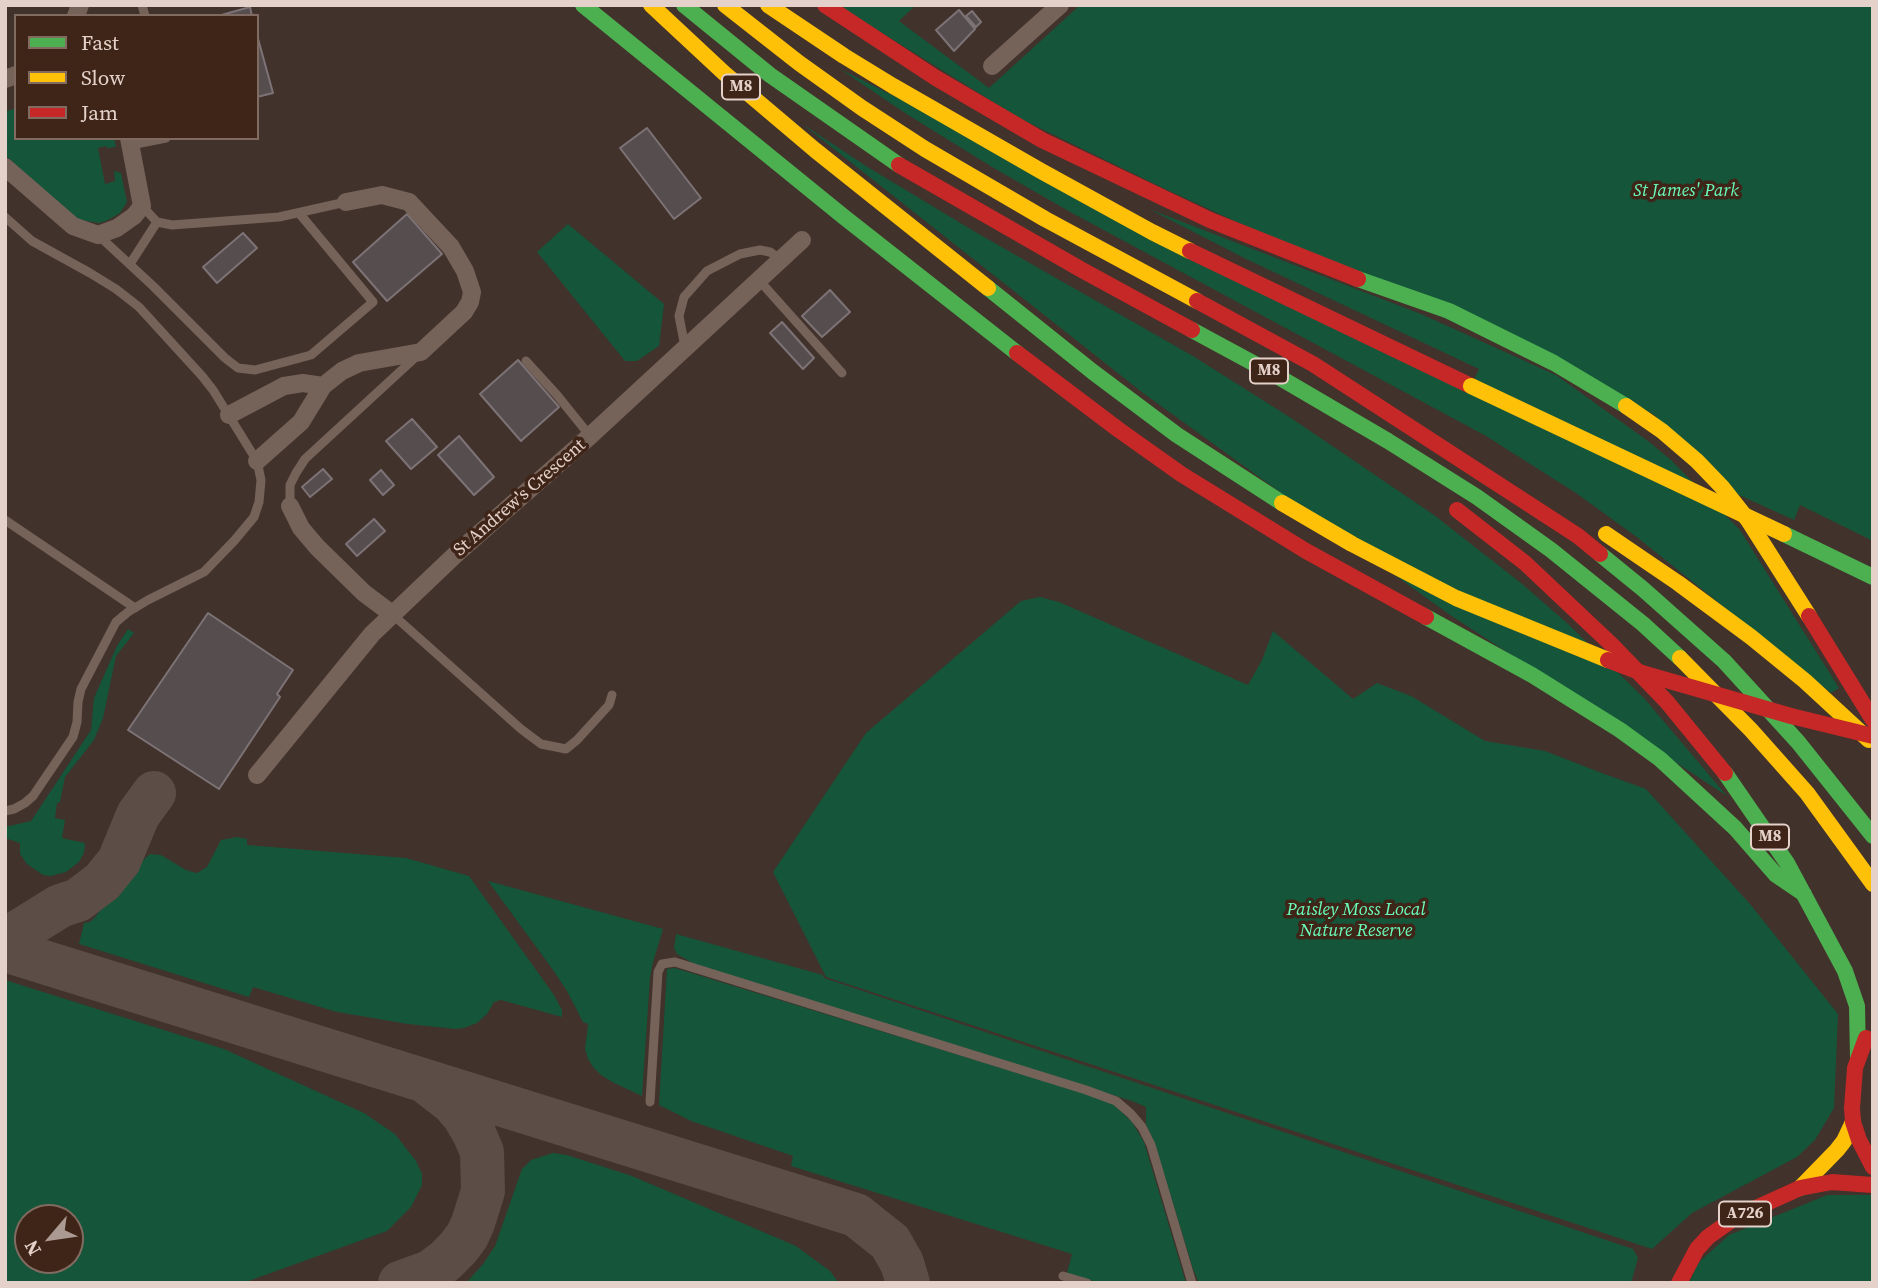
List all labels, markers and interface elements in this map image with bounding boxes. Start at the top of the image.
legend [14,14,259,140]
text: Fast [81,28,119,57]
text: Slow [81,63,125,92]
road number: M8 [722,74,760,100]
text: Jam [81,98,118,127]
park label: St James' Park [1633,180,1739,202]
road number: M8 [1250,358,1288,384]
street label: St Andrew's Crescent [450,435,590,561]
road number: M8 [1751,824,1789,850]
park label: Paisley Moss Local Nature Reserve [1287,899,1425,942]
road number: A726 [1719,1202,1771,1226]
north arrow [14,1204,84,1274]
text: N [18,1236,47,1261]

